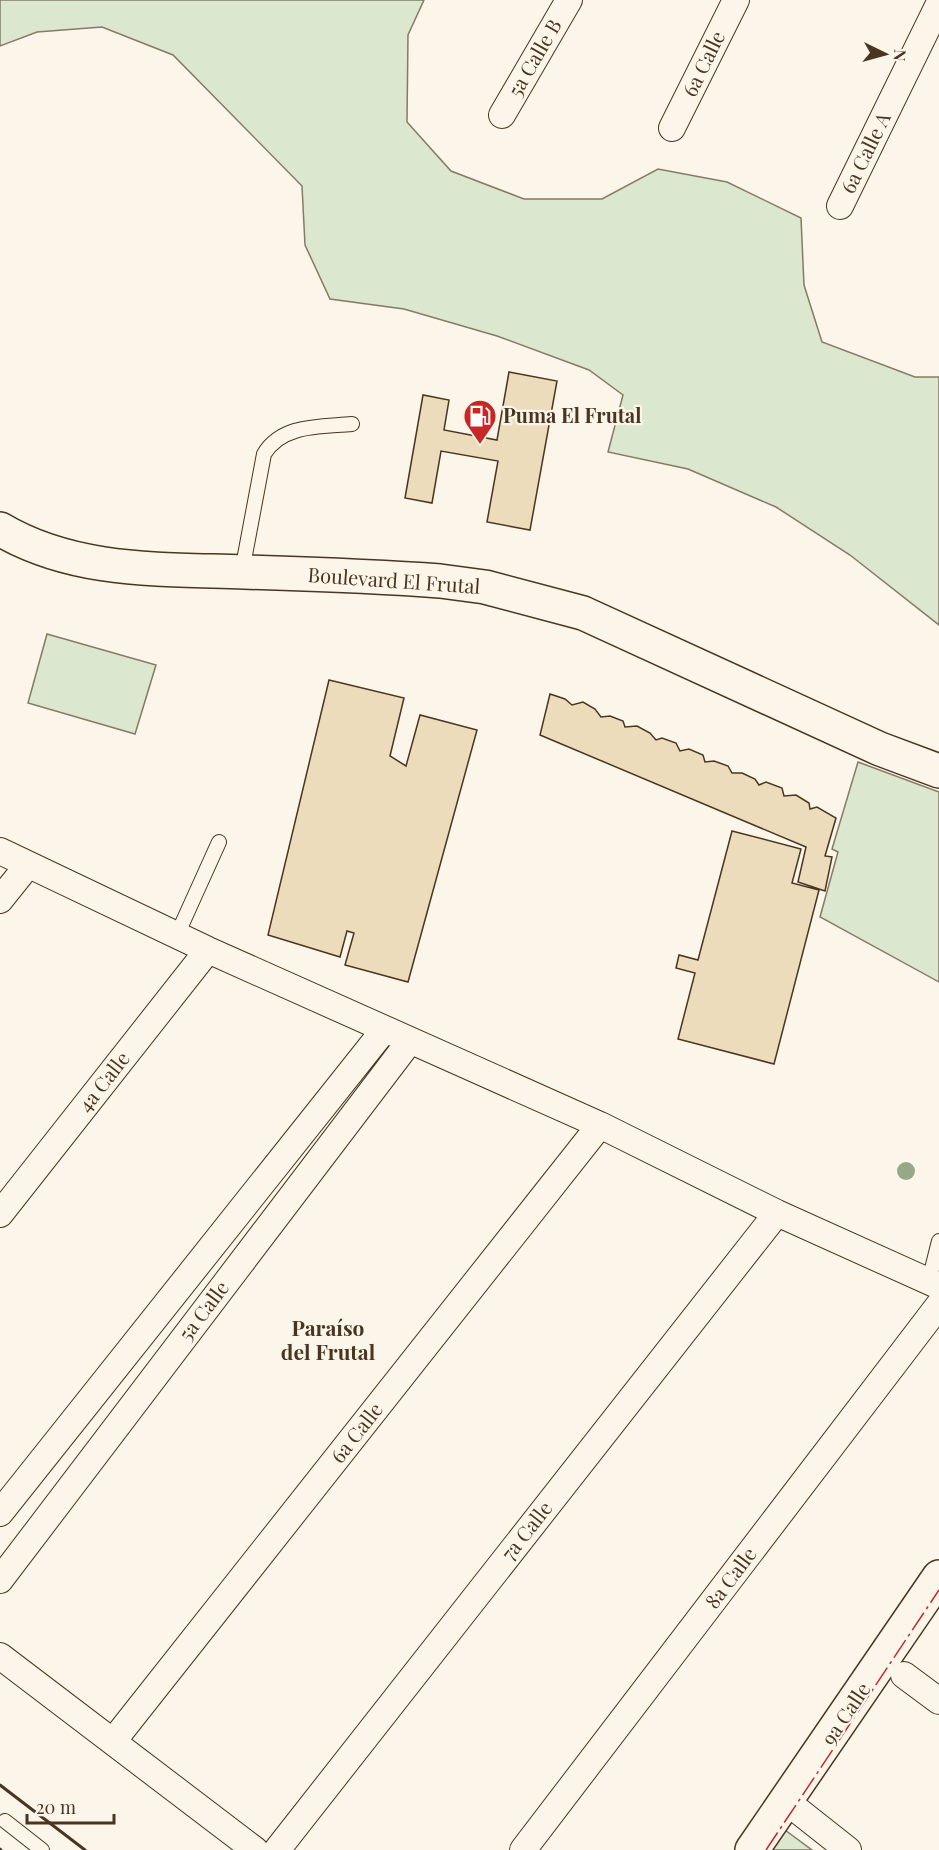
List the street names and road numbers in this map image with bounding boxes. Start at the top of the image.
street label: 5a Calle B [501,13,567,101]
street label: 6a Calle [675,26,730,101]
street label: 6a Calle A [833,107,896,197]
street label: Boulevard El Frutal [307,560,482,599]
street label: 4a Calle [71,1045,135,1117]
street label: 5a Calle [172,1275,234,1345]
street label: 6a Calle [324,1396,388,1468]
street label: 7a Calle [494,1495,557,1565]
street label: 8a Calle [698,1541,762,1613]
street label: 9a Calle [814,1677,876,1750]

